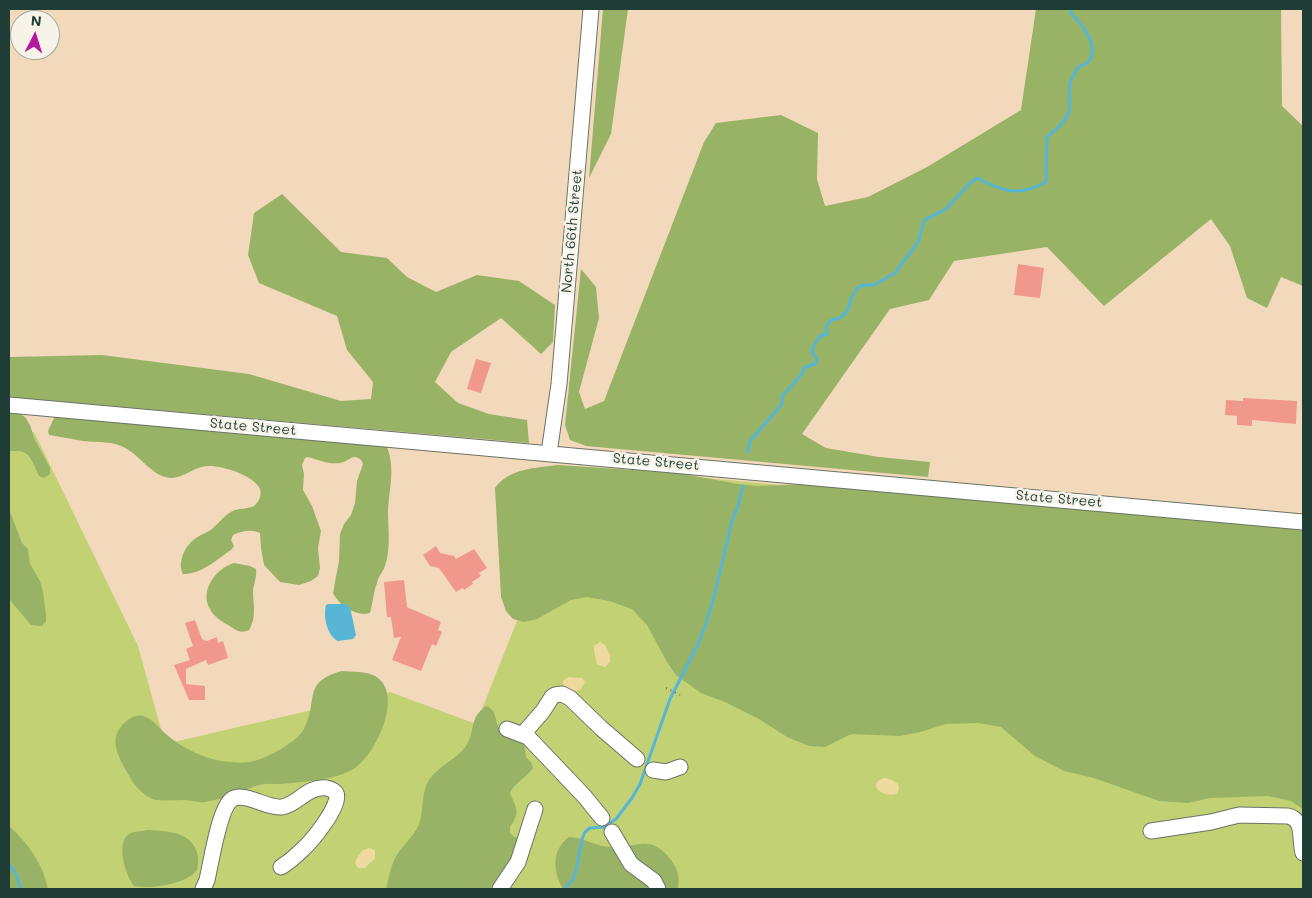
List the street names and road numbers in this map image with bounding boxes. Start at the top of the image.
street label: North 66th Street [558,168,586,294]
street label: State Street [209,415,297,439]
street label: State Street [612,450,700,474]
street label: State Street [1015,487,1103,511]

